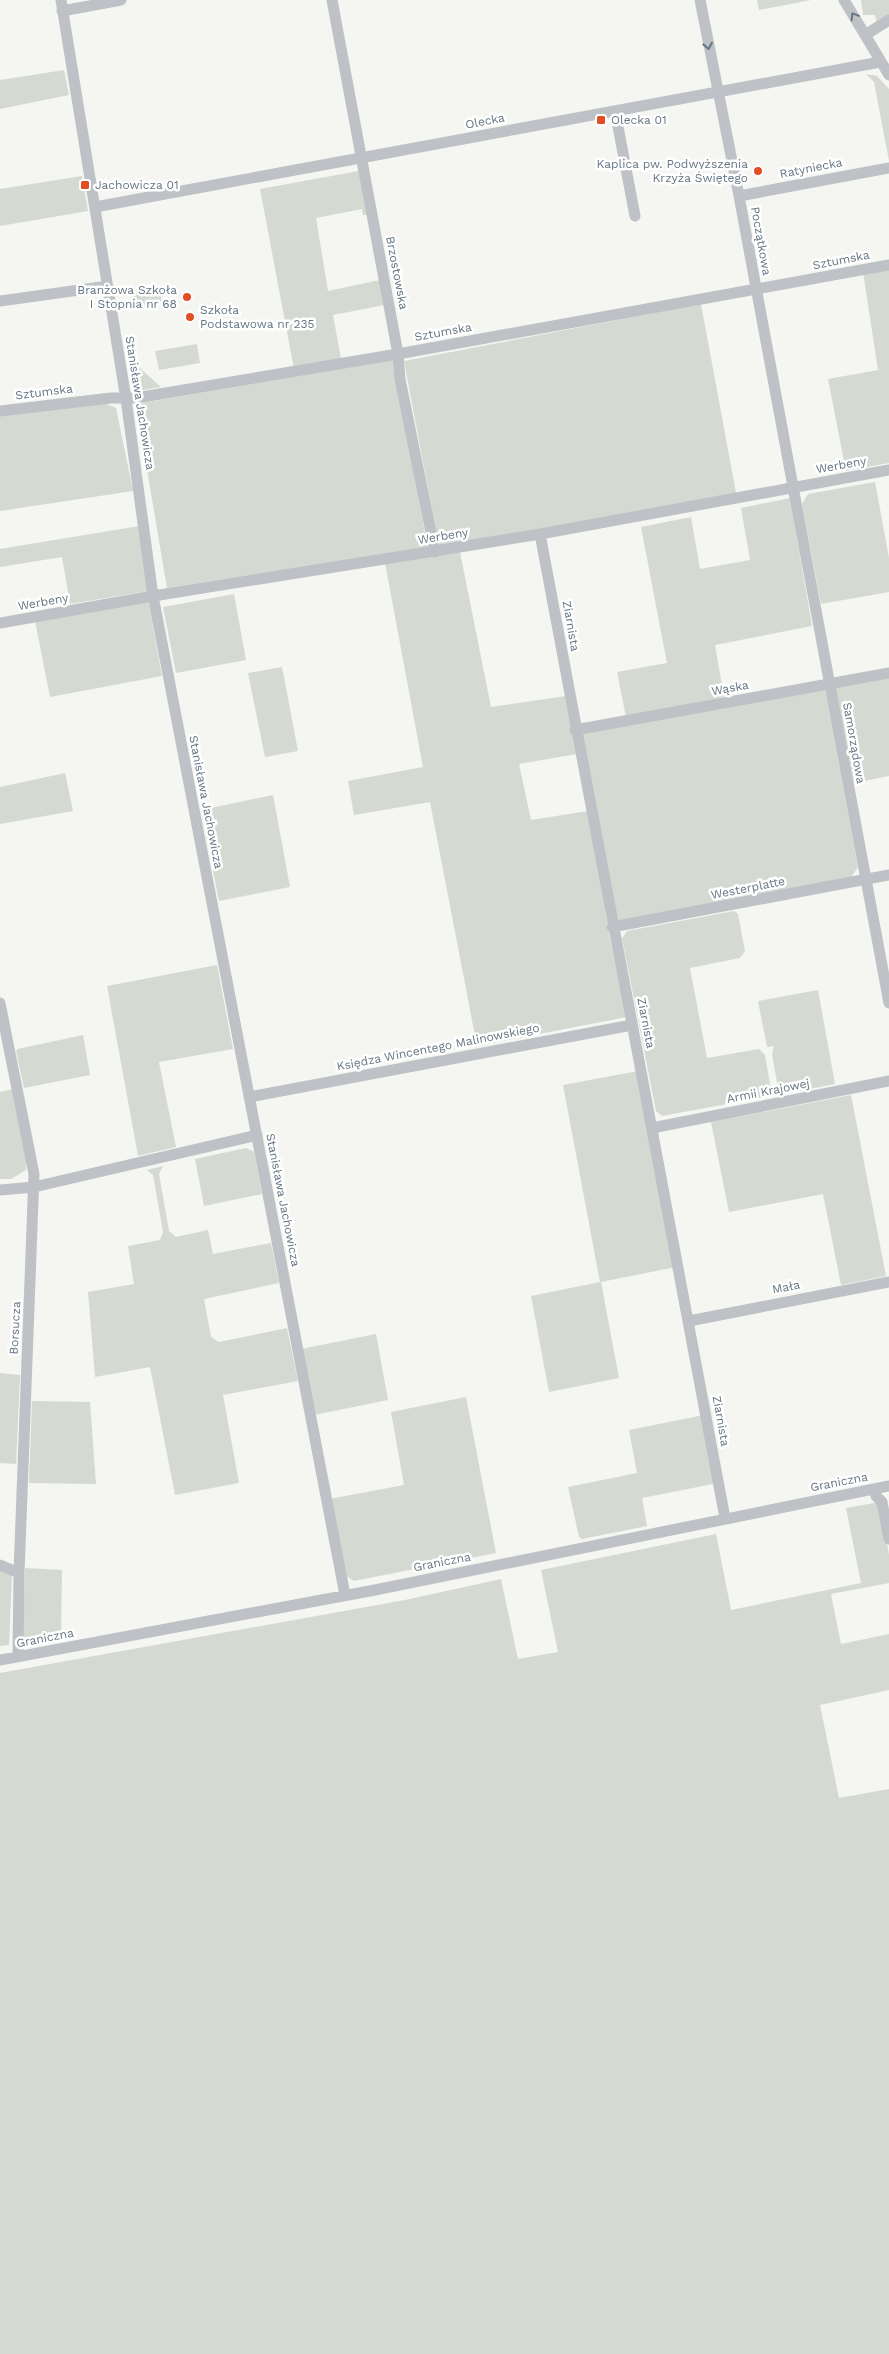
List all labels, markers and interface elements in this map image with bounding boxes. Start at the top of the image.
one-way arrow [850,12,860,21]
one-way arrow [703,42,713,50]
street label: Olecka [464,110,506,132]
place label: Olecka 01 [611,113,667,127]
marker: Olecka 01 [595,114,607,126]
street label: Ratyniecka [778,155,844,181]
place label: Kaplica pw. Podwyższenia Krzyża Świętego [597,157,748,185]
marker: Kaplica pw. Podwyższenia Krzyża Świętego [752,165,764,177]
place label: Jachowicza 01 [95,178,179,192]
marker: Jachowicza 01 [79,179,91,191]
street label: Początkowa [748,206,774,277]
street label: Brzostowska [383,235,411,311]
street label: Sztumska [811,248,871,272]
place label: Branżowa Szkoła I Stopnia nr 68 [77,283,177,311]
marker: Branżowa Szkoła I Stopnia nr 68 [181,291,193,303]
place label: Szkoła Podstawowa nr 235 [200,303,314,331]
marker: Szkoła Podstawowa nr 235 [184,311,196,323]
street label: Sztumska [413,320,473,344]
street label: Stanisława Jachowicza [122,335,158,471]
street label: Sztumska [15,382,74,402]
street label: Werbeny [815,454,868,476]
street label: Werbeny [417,525,470,547]
street label: Werbeny [17,591,70,613]
street label: Ziarnista [560,600,582,653]
street label: Wąska [710,678,750,698]
street label: Samorządowa [840,701,868,785]
street label: Stanisława Jachowicza [186,734,226,870]
street label: Westerplatte [710,874,786,902]
street label: Ziarnista [634,997,658,1050]
street label: Księdza Wincentego Malinowskiego [335,1020,541,1074]
street label: Armii Krajowej [725,1076,811,1106]
street label: Stanisława Jachowicza [263,1132,303,1268]
street label: Mała [771,1277,801,1297]
street label: Borsucza [7,1301,23,1355]
street label: Ziarnista [710,1395,732,1448]
street label: Graniczna [809,1470,869,1494]
street label: Graniczna [412,1550,472,1574]
street label: Graniczna [15,1626,75,1650]

